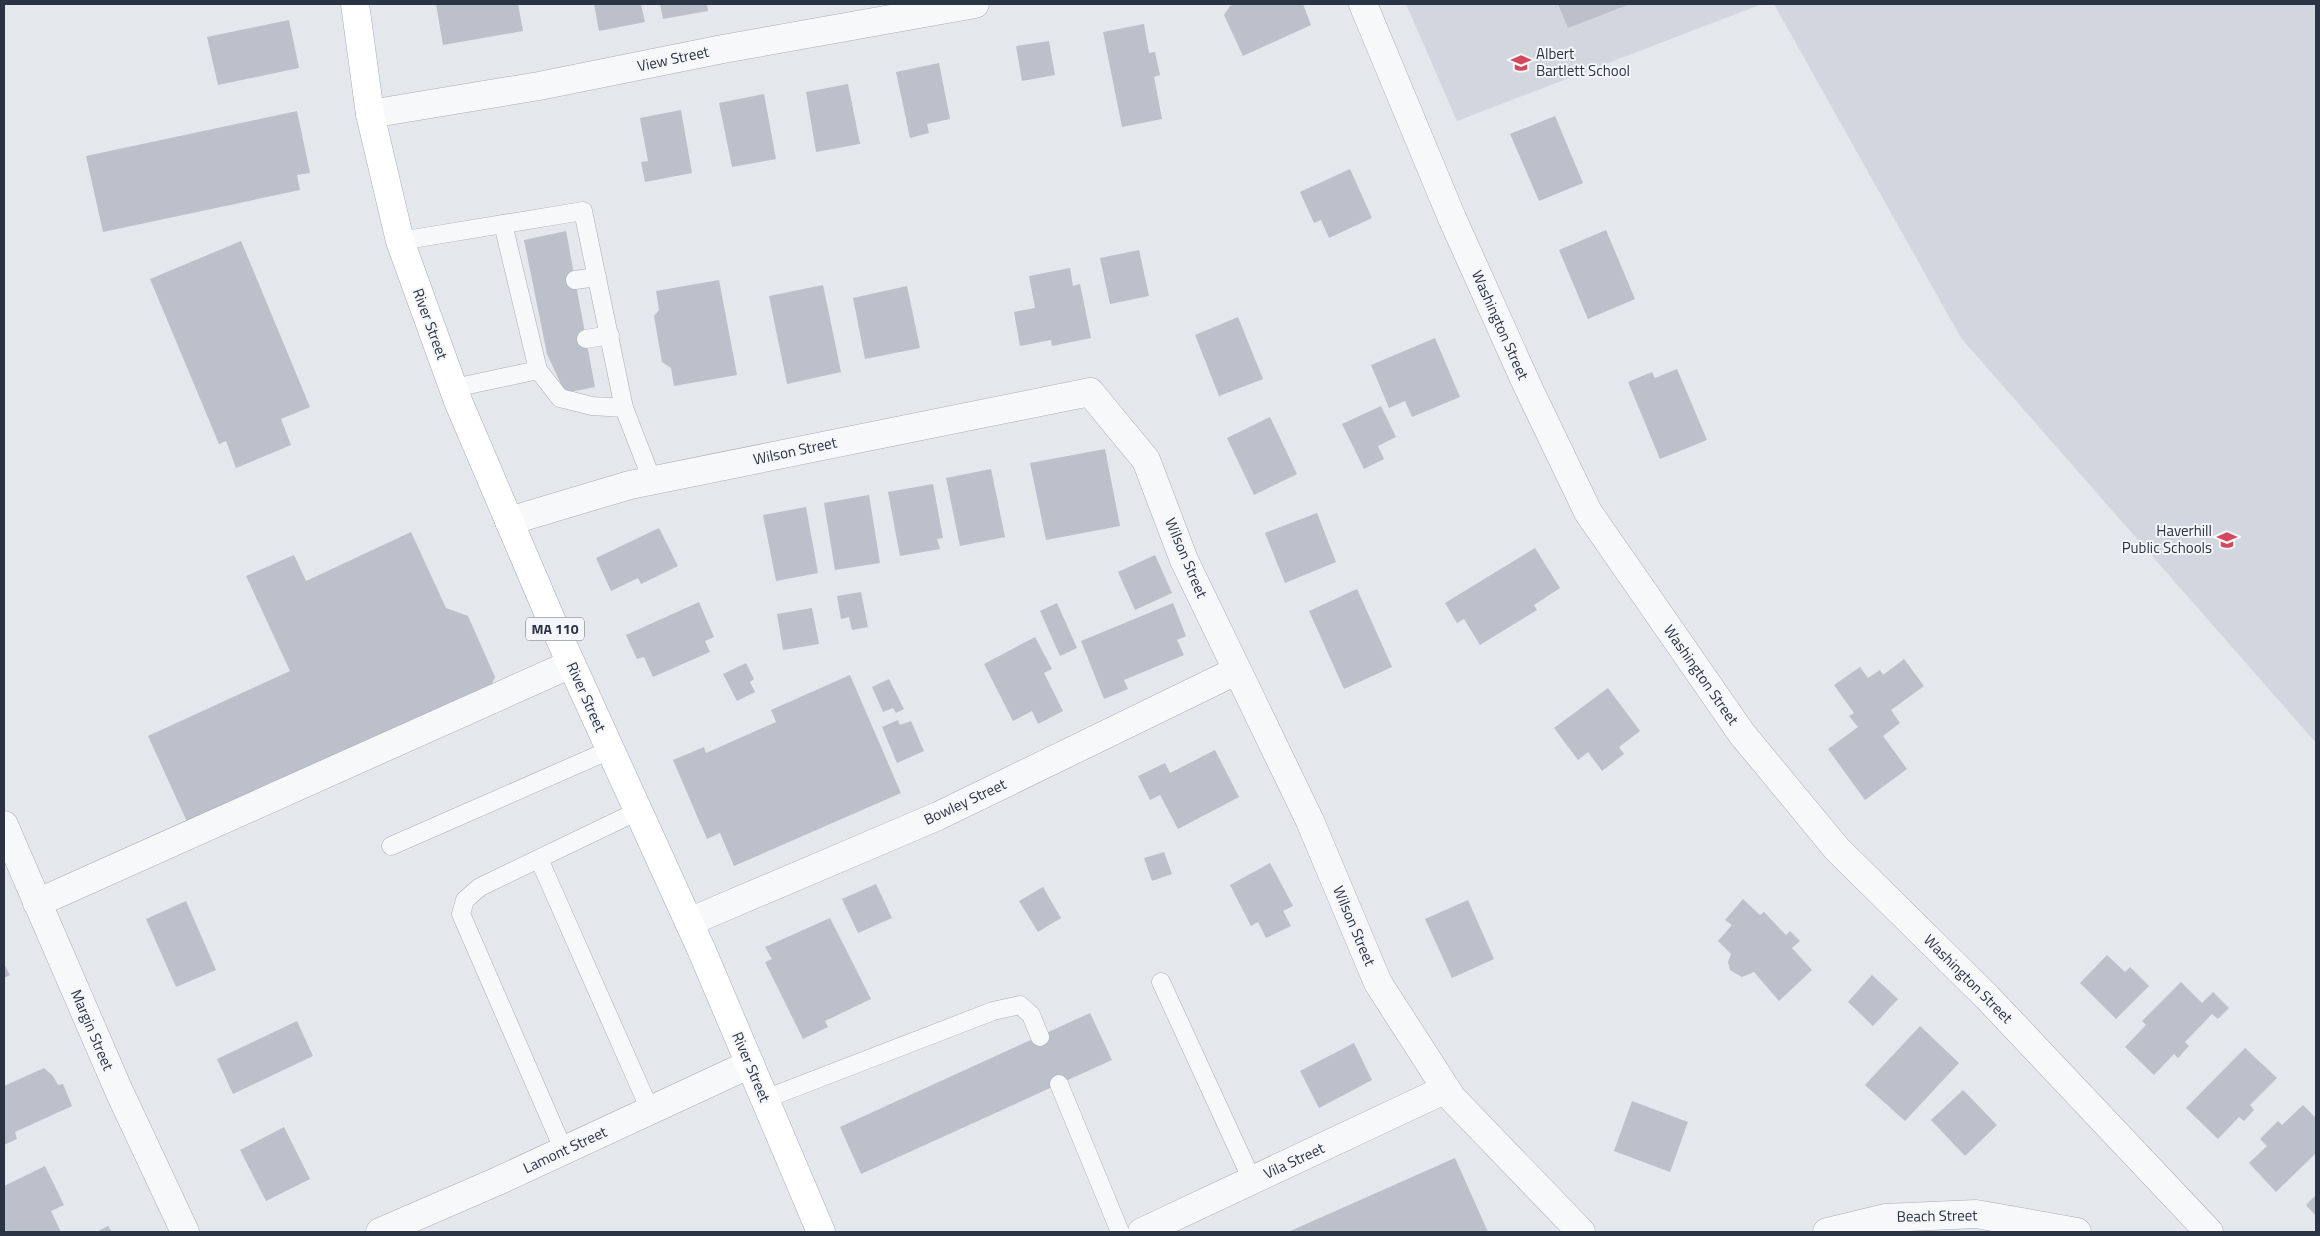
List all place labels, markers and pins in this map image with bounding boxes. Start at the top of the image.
place label: Albert Bartlett School [1536,42,1630,82]
school or university icon: Albert Bartlett School [1510,52,1532,74]
place label: Haverhill Public Schools [2122,519,2212,559]
school or university icon: Haverhill Public Schools [2216,529,2238,551]

